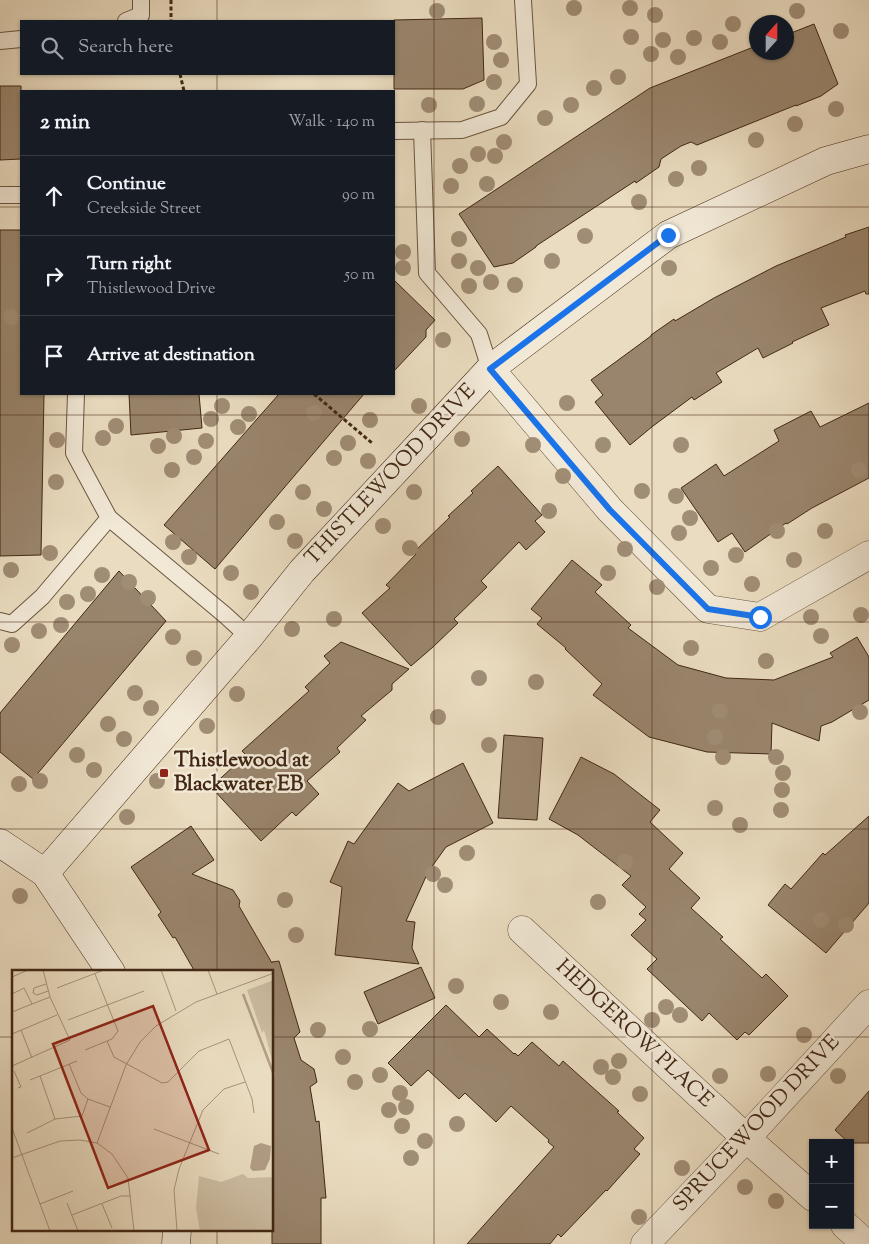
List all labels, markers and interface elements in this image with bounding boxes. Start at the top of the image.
north arrow [749,15,794,60]
search box [20,20,395,75]
icon: search [38,34,66,62]
text: Search here [78,34,173,61]
text: 2 min [40,108,90,138]
text: Walk · 140 m [288,111,375,134]
text: Continue [87,171,166,198]
icon: ahead [40,182,68,210]
text: 90 m [342,184,375,207]
text: Creekside Street [87,198,201,221]
route end [657,224,680,247]
text: Turn right [87,251,171,278]
icon: right [40,262,68,290]
text: 50 m [344,264,375,287]
text: Thistlewood Drive [87,278,215,301]
icon: arrive [40,342,68,370]
text: Arrive at destination [87,342,255,369]
street label: THISTLEWOOD DRIVE [299,377,484,573]
route start [749,606,772,629]
place label: Thistlewood at Blackwater EB [174,746,309,800]
marker: Thistlewood at Blackwater EB [158,767,170,779]
street label: HEDGEROW PLACE [549,953,720,1115]
inset map [12,970,274,1232]
street label: SPRUCEWOOD DRIVE [667,1028,848,1219]
map controls [809,1139,854,1229]
button: + [809,1139,854,1184]
button: − [809,1184,854,1229]

